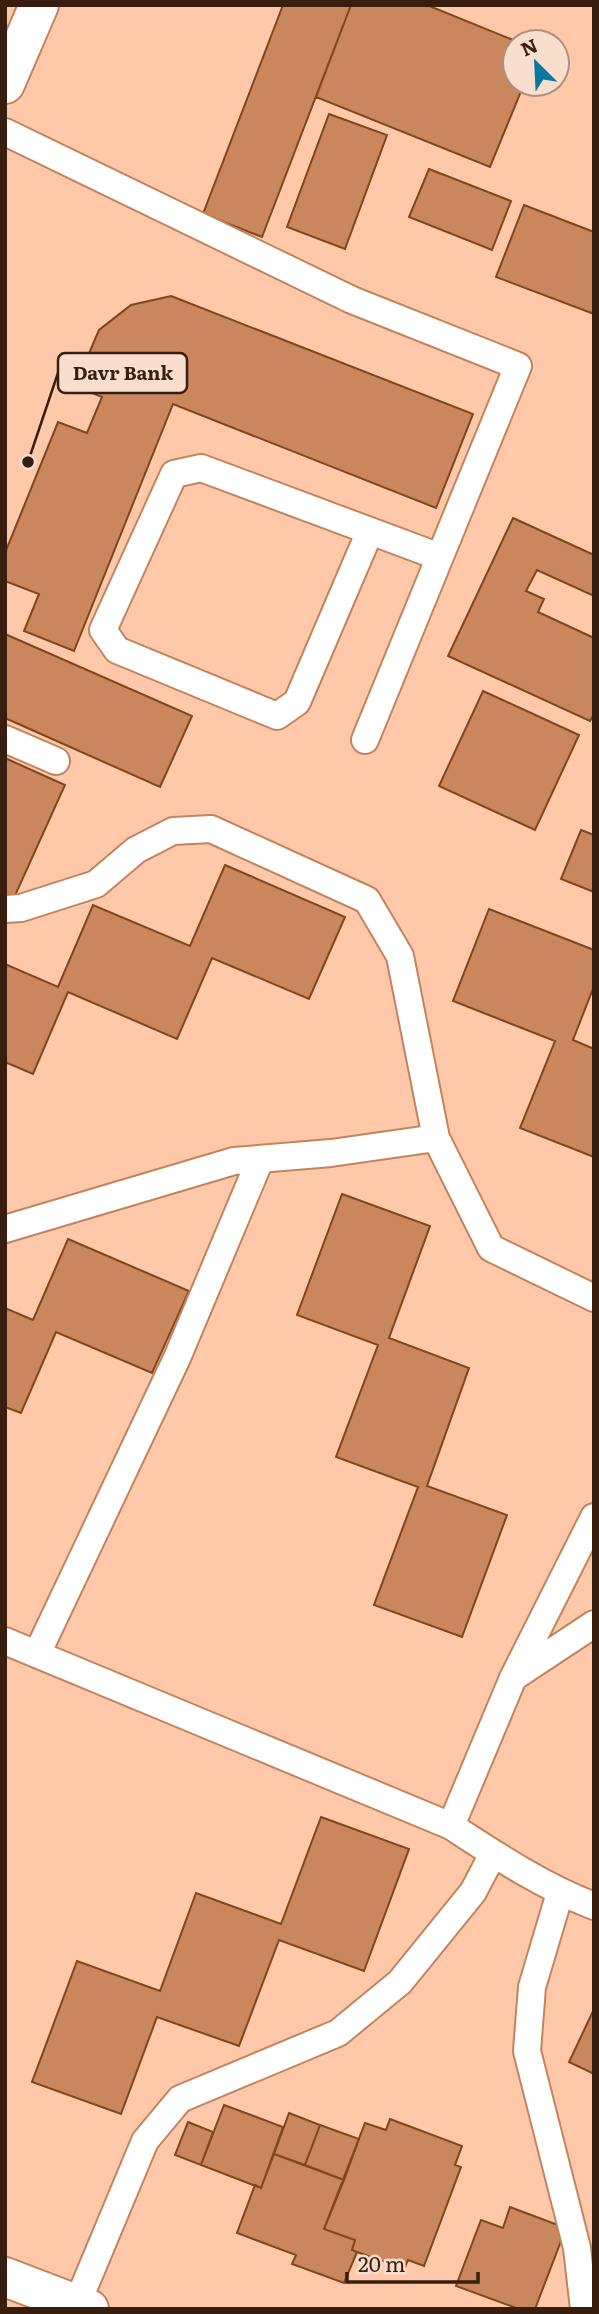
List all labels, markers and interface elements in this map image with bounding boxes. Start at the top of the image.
north arrow [501,28,571,98]
text: N [516,31,542,63]
callout: Davr Bank [58,353,187,393]
text: Davr Bank [73,358,174,386]
scale bar [347,2240,478,2284]
text: 20 m [358,2247,405,2278]

